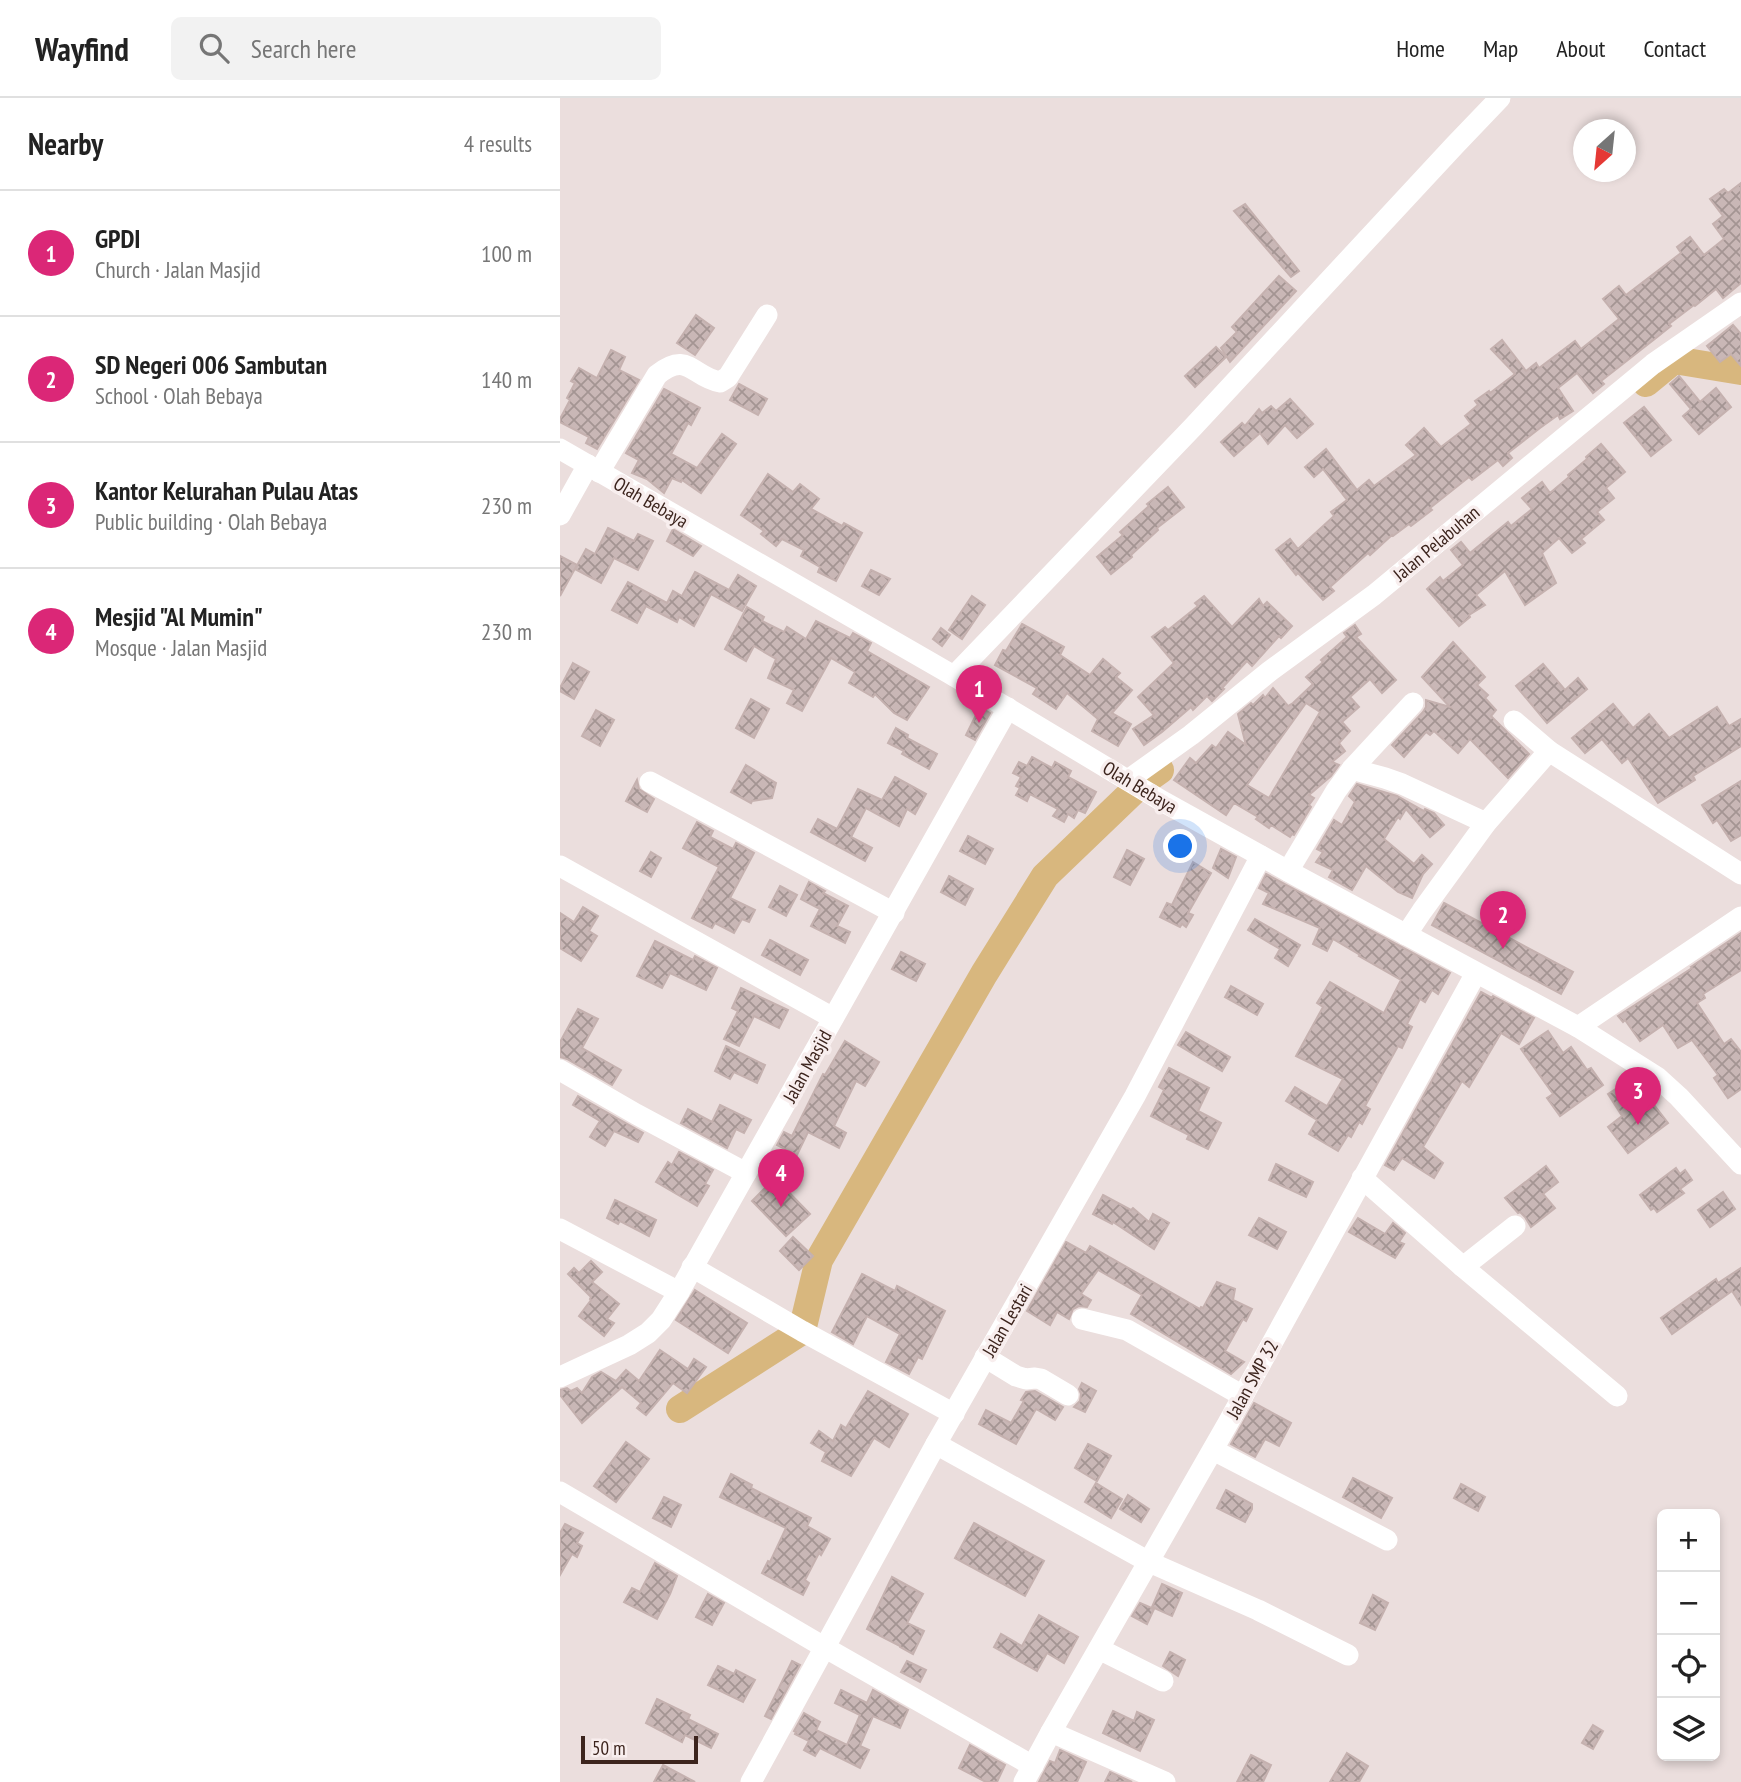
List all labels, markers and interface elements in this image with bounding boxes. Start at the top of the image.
search box [171,17,661,80]
text: Wayfind [35,27,129,70]
icon: search [195,29,233,67]
text: Search here [251,32,356,65]
text: Home [1396,33,1445,64]
text: Map [1483,33,1518,64]
text: About [1556,33,1605,64]
text: Contact [1643,33,1706,64]
north arrow [1573,119,1636,182]
text: Nearby [28,124,103,163]
text: 4 results [464,129,532,158]
text: GPDI [95,222,141,255]
text: 1 [46,239,57,268]
text: 100 m [481,239,532,268]
text: Church · Jalan Masjid [95,255,261,284]
text: SD Negeri 006 Sambutan [95,348,327,381]
text: 2 [46,365,57,394]
text: 140 m [481,365,532,394]
text: School · Olah Bebaya [95,381,263,410]
street label: Olah Bebaya [609,471,693,533]
text: Kantor Kelurahan Pulau Atas [95,474,358,507]
text: 3 [46,491,57,520]
text: 230 m [481,491,532,520]
street label: Jalan Pelabuhan [1387,500,1484,587]
text: Public building · Olah Bebaya [95,507,327,536]
text: Mesjid "Al Mumin" [95,600,263,633]
text: 4 [46,617,57,646]
text: 230 m [481,617,532,646]
text: Mosque · Jalan Masjid [95,633,267,662]
pin: 1 [956,665,1002,723]
street label: Olah Bebaya [1099,756,1181,818]
your location [1163,829,1197,863]
pin: 2 [1480,891,1526,949]
street label: Jalan Masjid [777,1026,837,1107]
pin: 3 [1615,1067,1661,1125]
pin: 4 [758,1149,804,1207]
street label: Jalan Lestari [976,1279,1037,1362]
street label: Jalan SMP 32 [1220,1336,1283,1423]
map controls [1657,1509,1720,1761]
button: + [1657,1509,1720,1572]
button: − [1657,1572,1720,1635]
button: locate [1657,1635,1720,1698]
button: layers [1657,1698,1720,1761]
scale bar [581,1733,698,1765]
text: 50 m [592,1736,626,1760]

